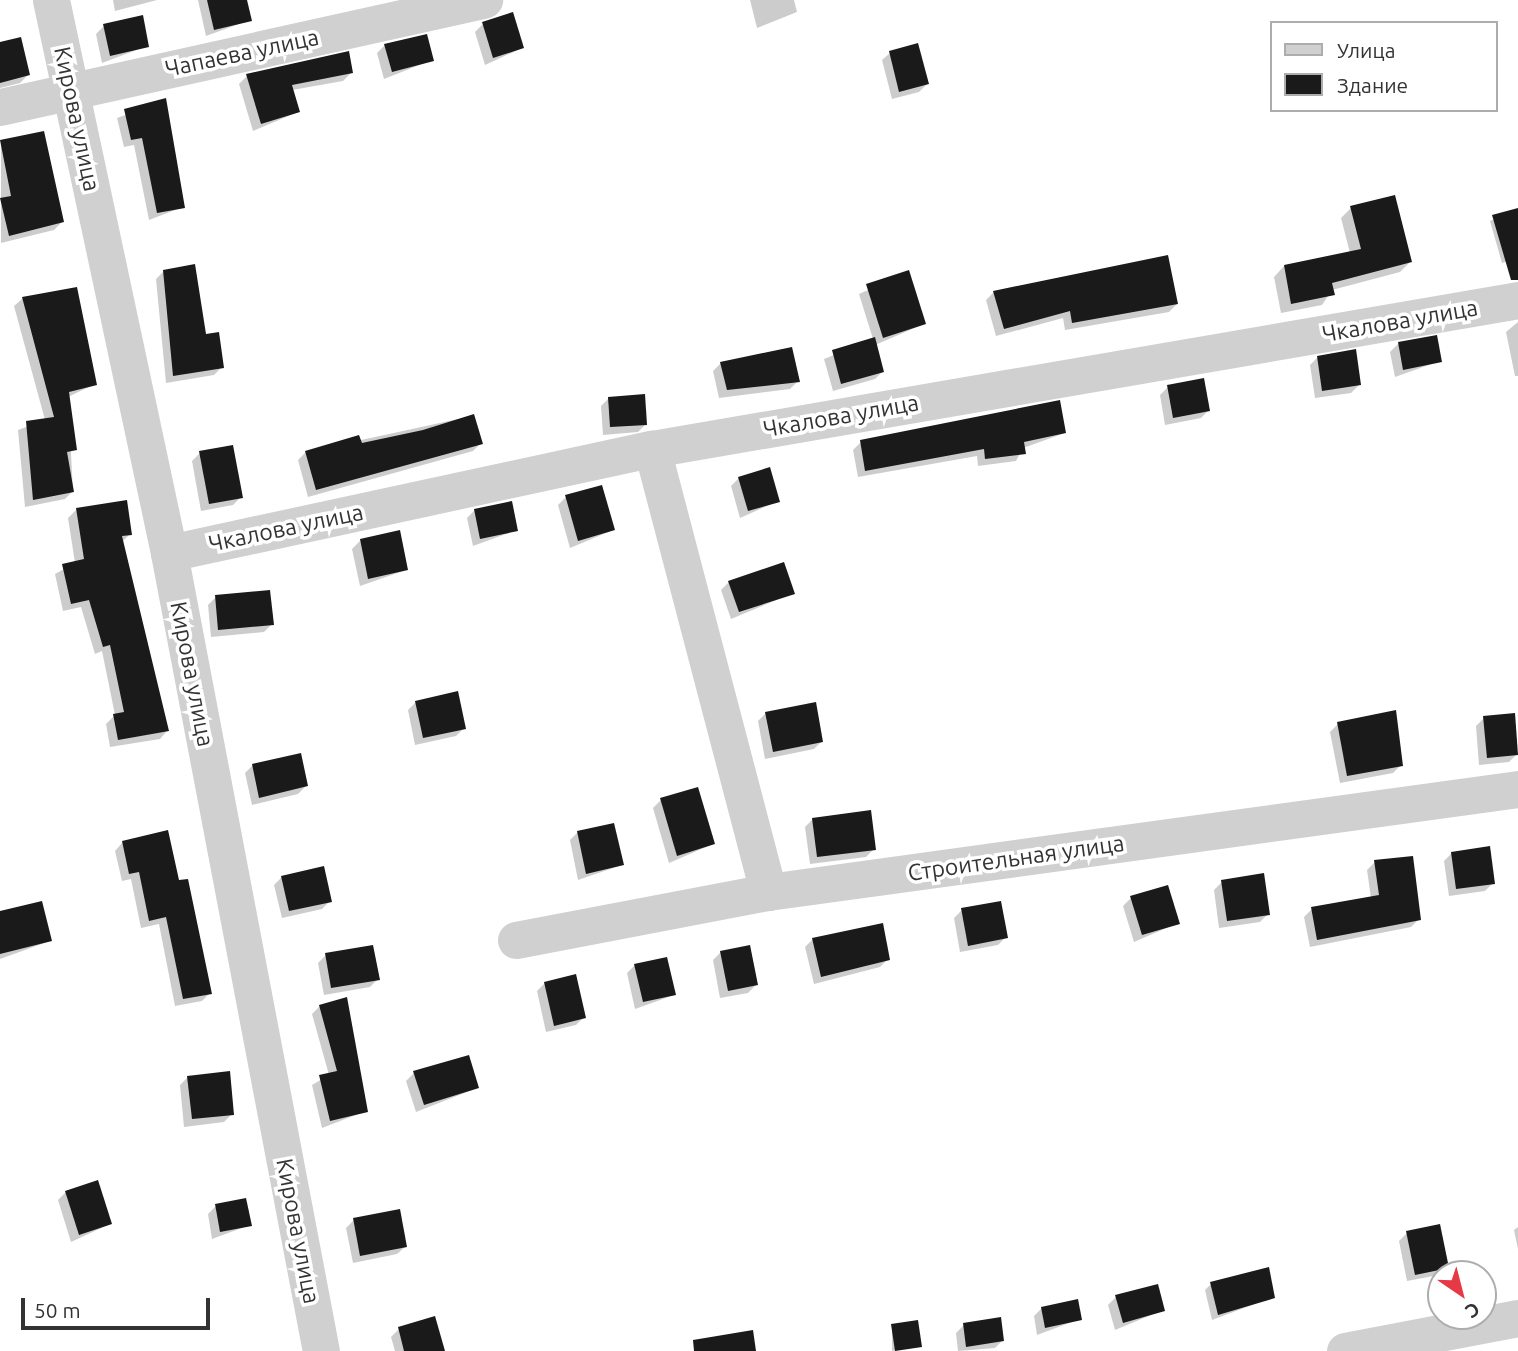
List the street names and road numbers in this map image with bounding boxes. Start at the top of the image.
street label: Чапаева улица [163,23,321,83]
street label: Кирова улица [48,44,106,194]
street label: Чкалова улица [1320,294,1480,348]
street label: Чкалова улица [761,389,921,443]
street label: Чкалова улица [206,498,366,558]
street label: Кирова улица [164,599,220,749]
street label: Строительная улица [906,829,1126,887]
street label: Кирова улица [270,1156,326,1306]

